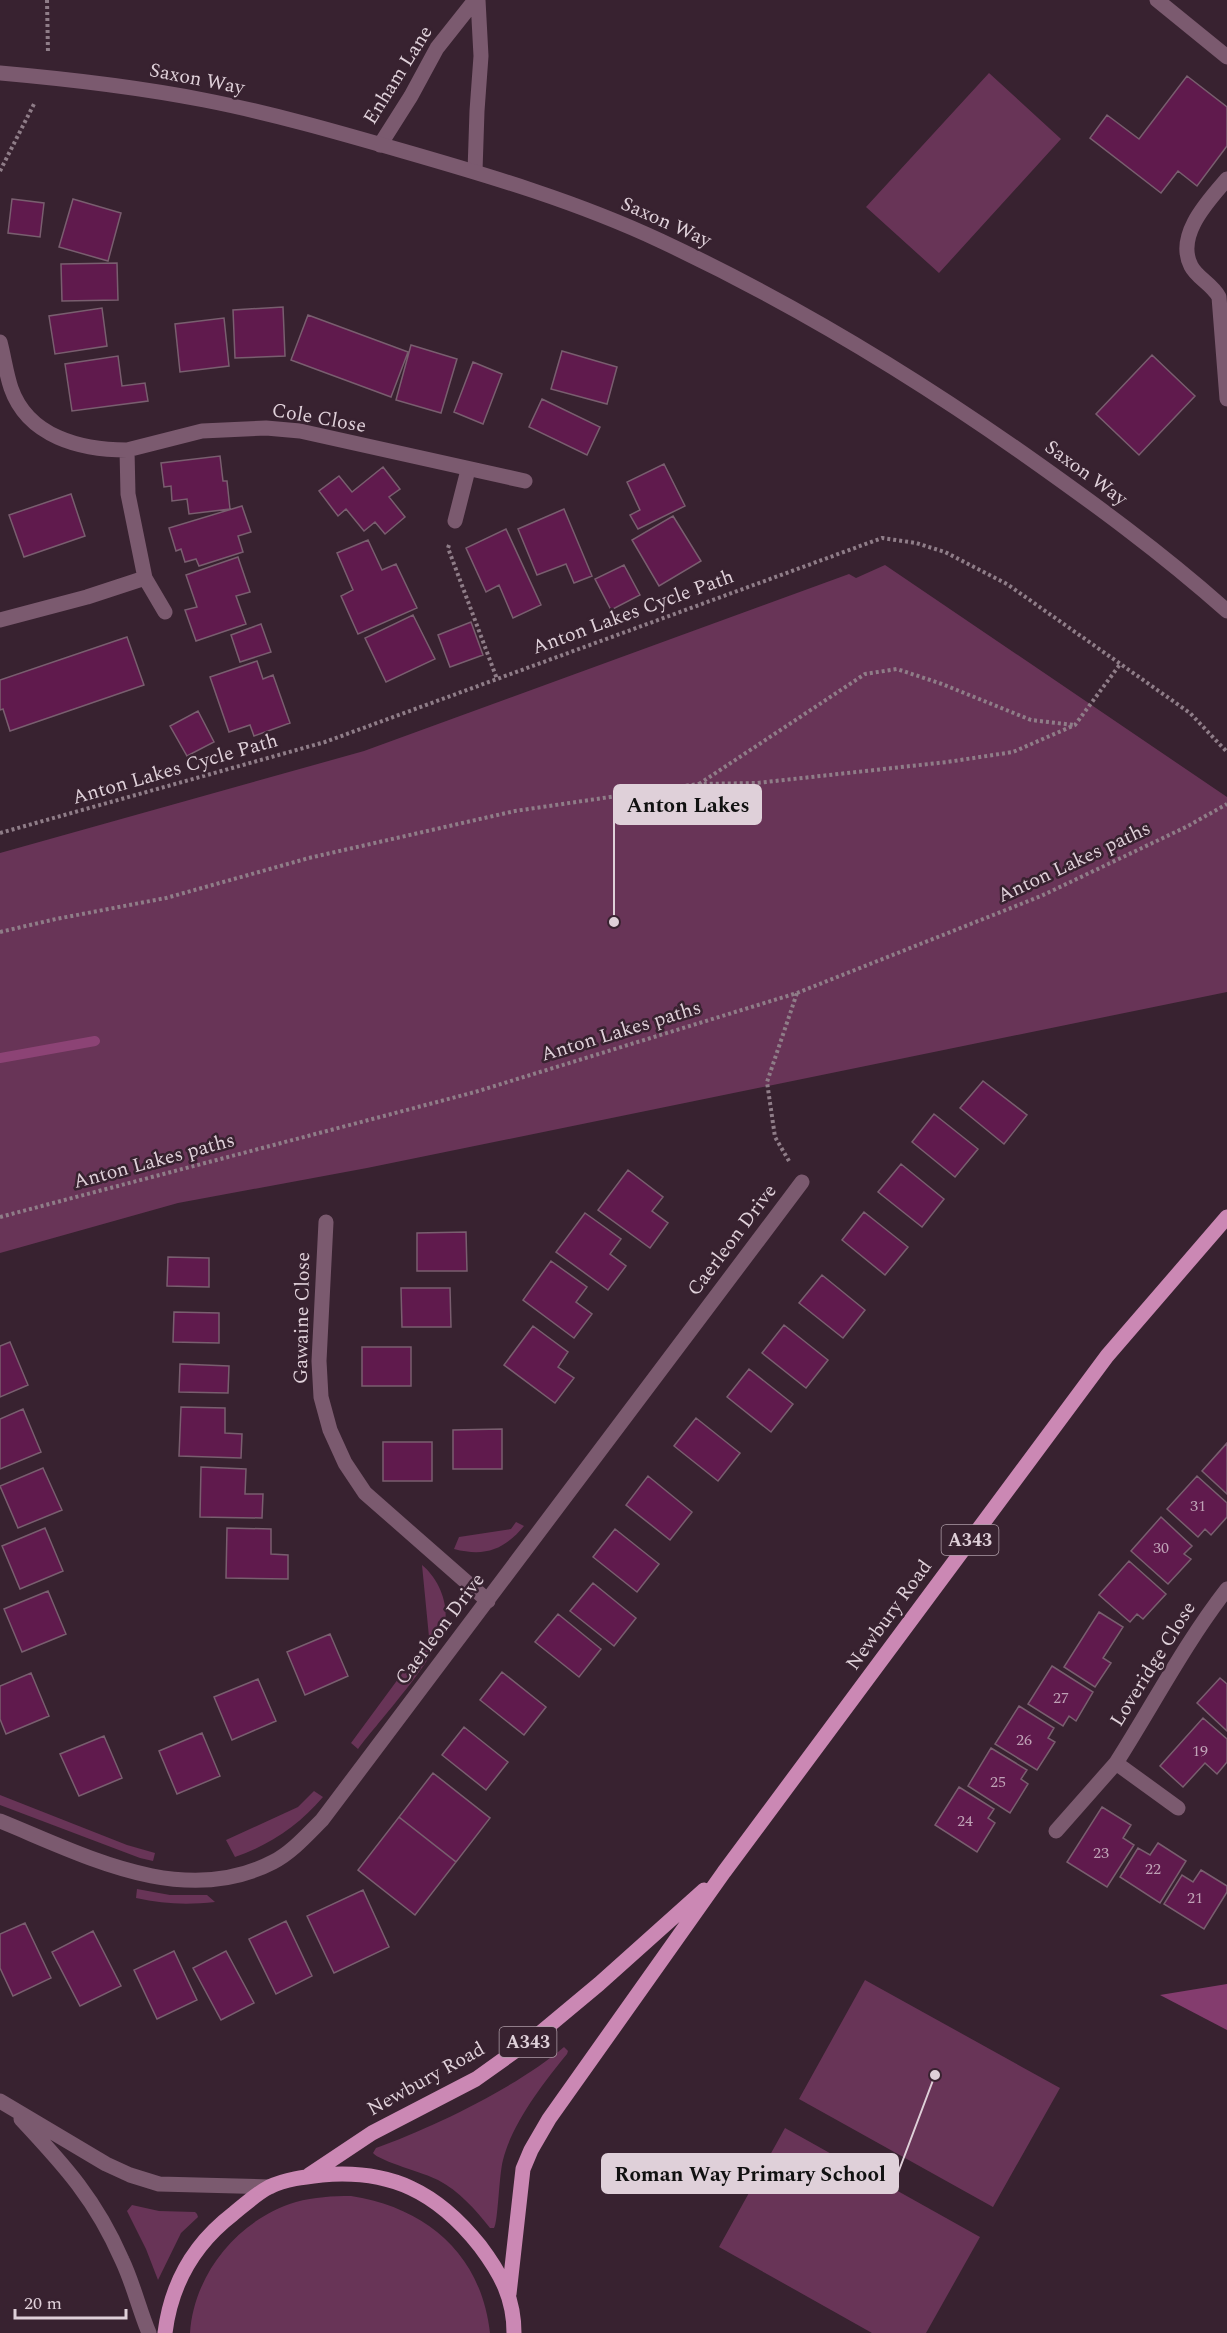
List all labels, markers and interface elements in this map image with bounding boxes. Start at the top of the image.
street label: Enham Lane [356,20,440,130]
street label: Saxon Way [147,55,249,103]
street label: Saxon Way [616,189,717,256]
street label: Cole Close [269,395,369,441]
street label: Saxon Way [1038,433,1135,514]
street label: Anton Lakes Cycle Path [528,562,738,662]
street label: Anton Lakes Cycle Path [69,725,281,813]
callout: Anton Lakes [614,785,761,824]
text: Anton Lakes [626,790,750,822]
street label: Anton Lakes paths [992,813,1156,911]
street label: Anton Lakes paths [537,992,705,1070]
street label: Anton Lakes paths [70,1125,238,1197]
street label: Caerleon Drive [680,1178,784,1302]
street label: Gawaine Close [286,1252,318,1384]
house number: 31 [1190,1494,1206,1518]
road number: A343 [942,1525,998,1555]
house number: 30 [1153,1536,1169,1560]
street label: Newbury Road [838,1553,940,1677]
street label: Caerleon Drive [388,1567,492,1691]
street label: Loveridge Close [1102,1595,1204,1733]
house number: 27 [1053,1686,1069,1710]
house number: 26 [1016,1728,1032,1752]
house number: 19 [1192,1739,1208,1763]
house number: 25 [990,1770,1006,1794]
house number: 24 [957,1809,973,1833]
house number: 23 [1093,1841,1109,1865]
house number: 22 [1145,1857,1161,1881]
house number: 21 [1187,1886,1203,1910]
road number: A343 [500,2027,556,2057]
street label: Newbury Road [362,2034,490,2124]
callout: Roman Way Primary School [602,2154,898,2193]
text: Roman Way Primary School [614,2159,886,2191]
scale bar [15,2282,126,2320]
text: 20 m [24,2290,62,2317]

